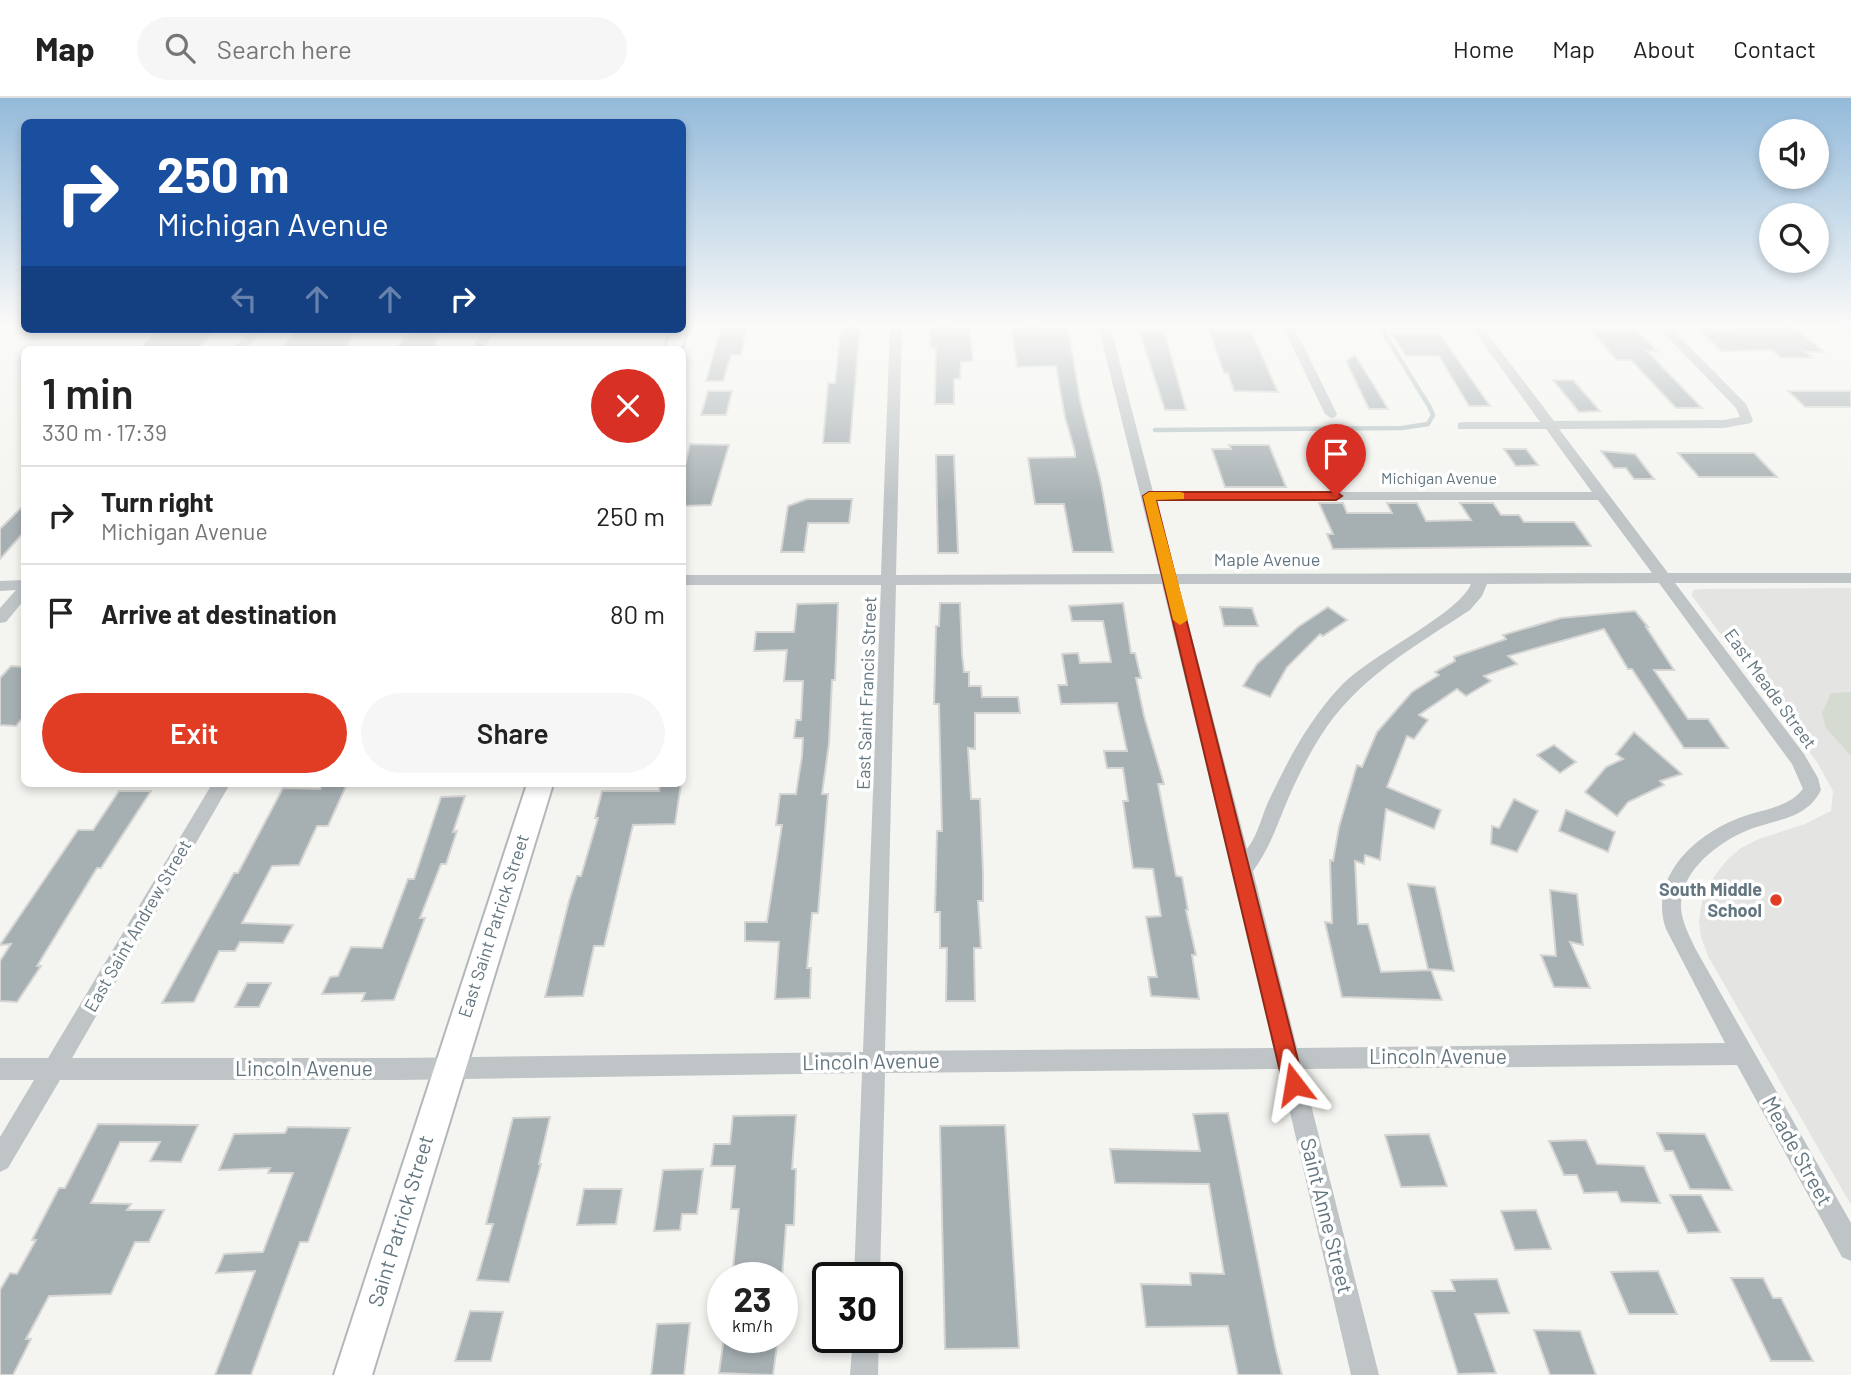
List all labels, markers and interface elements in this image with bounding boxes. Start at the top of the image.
search box [137,17,627,80]
text: Map [35,28,95,68]
icon: search [161,29,199,67]
text: Search here [217,33,352,64]
text: Home [1453,34,1514,63]
text: Map [1552,34,1595,63]
text: About [1633,34,1695,63]
text: Contact [1733,34,1816,63]
map controls [1759,119,1829,273]
button: sound [1759,119,1829,189]
text: 250 m [157,144,290,203]
icon: right [42,147,133,238]
button: search [1759,203,1829,273]
text: Michigan Avenue [157,204,389,242]
icon: left [225,280,263,318]
icon: ahead [298,280,336,318]
icon: ahead [371,280,409,318]
icon: right [444,280,482,318]
text: 1 min [42,367,134,417]
button: close [591,369,665,443]
text: 330 m · 17:39 [42,418,167,446]
pin [1306,424,1366,496]
icon: arrive [1317,435,1355,473]
street label: Michigan Avenue [1381,468,1497,487]
text: Turn right [101,486,214,517]
icon: right [42,496,80,534]
text: 250 m [596,500,665,531]
text: Michigan Avenue [101,517,268,545]
street label: Maple Avenue [1214,548,1320,570]
icon: arrive [42,594,80,632]
street label: East Saint Francis Street [852,596,880,790]
text: Arrive at destination [101,598,337,629]
text: 80 m [610,598,665,629]
street label: East Meade Street [1720,624,1822,753]
button: Exit [42,693,347,773]
button: Share [361,693,665,773]
street label: East Saint Patrick Street [453,831,533,1020]
street label: East Saint Andrew Street [79,836,195,1015]
place label: South Middle School [1659,878,1762,921]
marker: South Middle School [1768,892,1784,908]
street label: Lincoln Avenue [1369,1043,1507,1068]
street label: Lincoln Avenue [802,1047,940,1074]
position arrow [1257,1047,1331,1121]
street label: Lincoln Avenue [235,1055,373,1080]
street label: Meade Street [1758,1091,1839,1209]
street label: Saint Patrick Street [362,1132,438,1309]
street label: Saint Anne Street [1296,1135,1359,1296]
speed limit sign: 30 [812,1262,903,1353]
text: 23 [733,1277,772,1319]
text: km/h [732,1314,773,1336]

